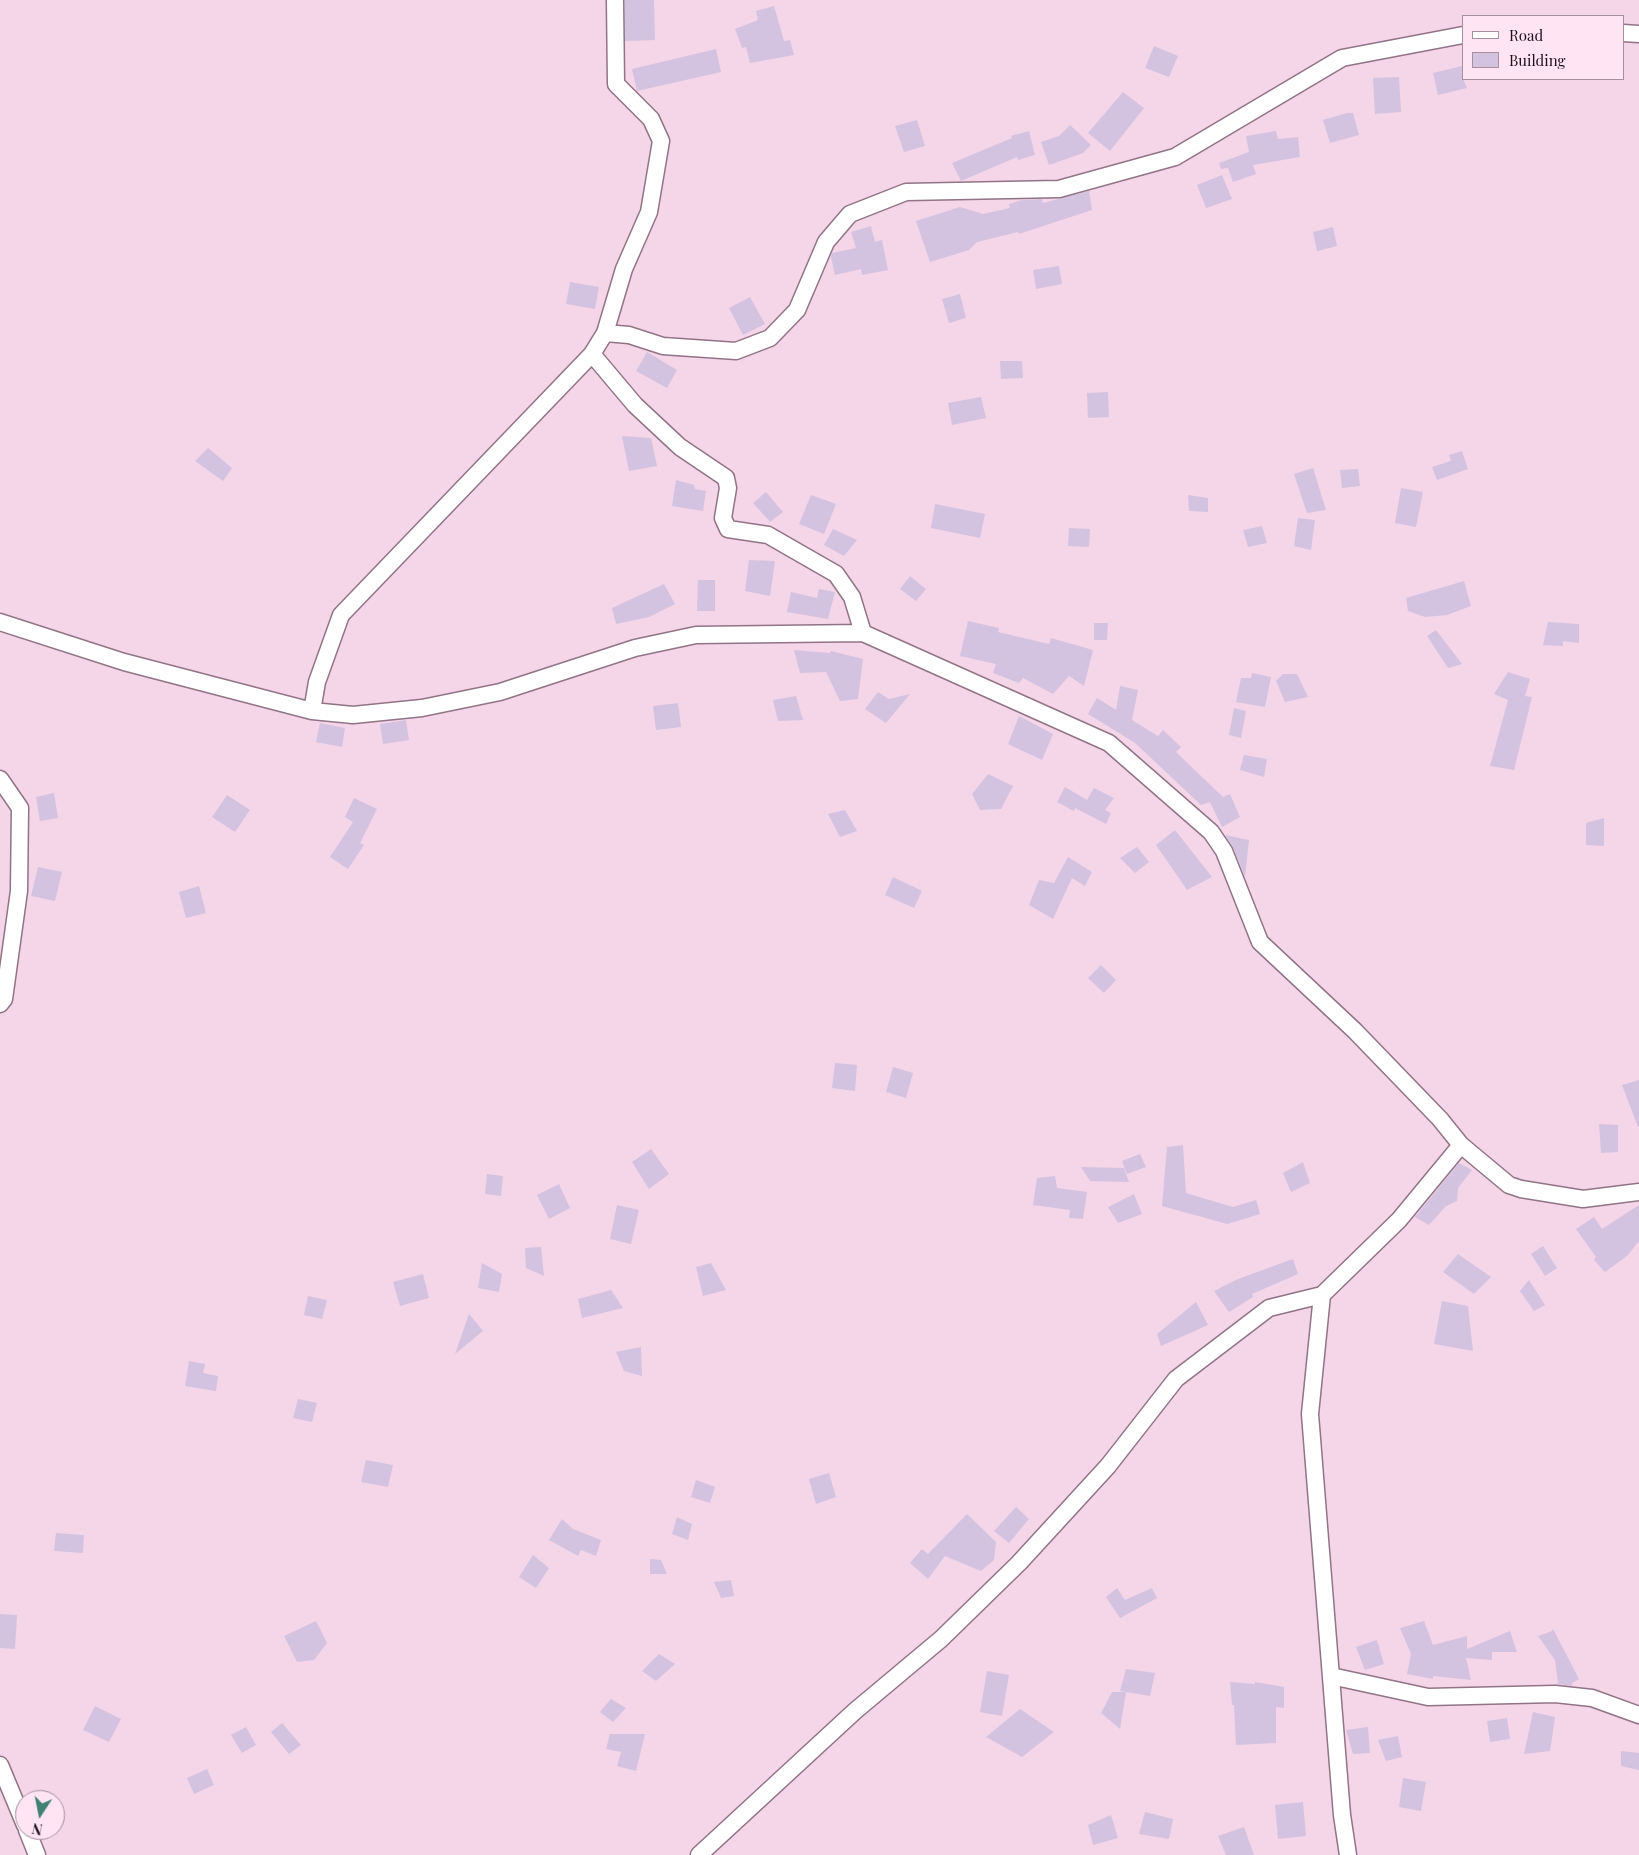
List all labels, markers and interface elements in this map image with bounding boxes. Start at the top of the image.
legend [1462,15,1624,80]
text: Road [1509,25,1543,45]
text: Building [1509,50,1565,70]
north arrow [15,1790,65,1840]
text: N [30,1819,44,1840]

